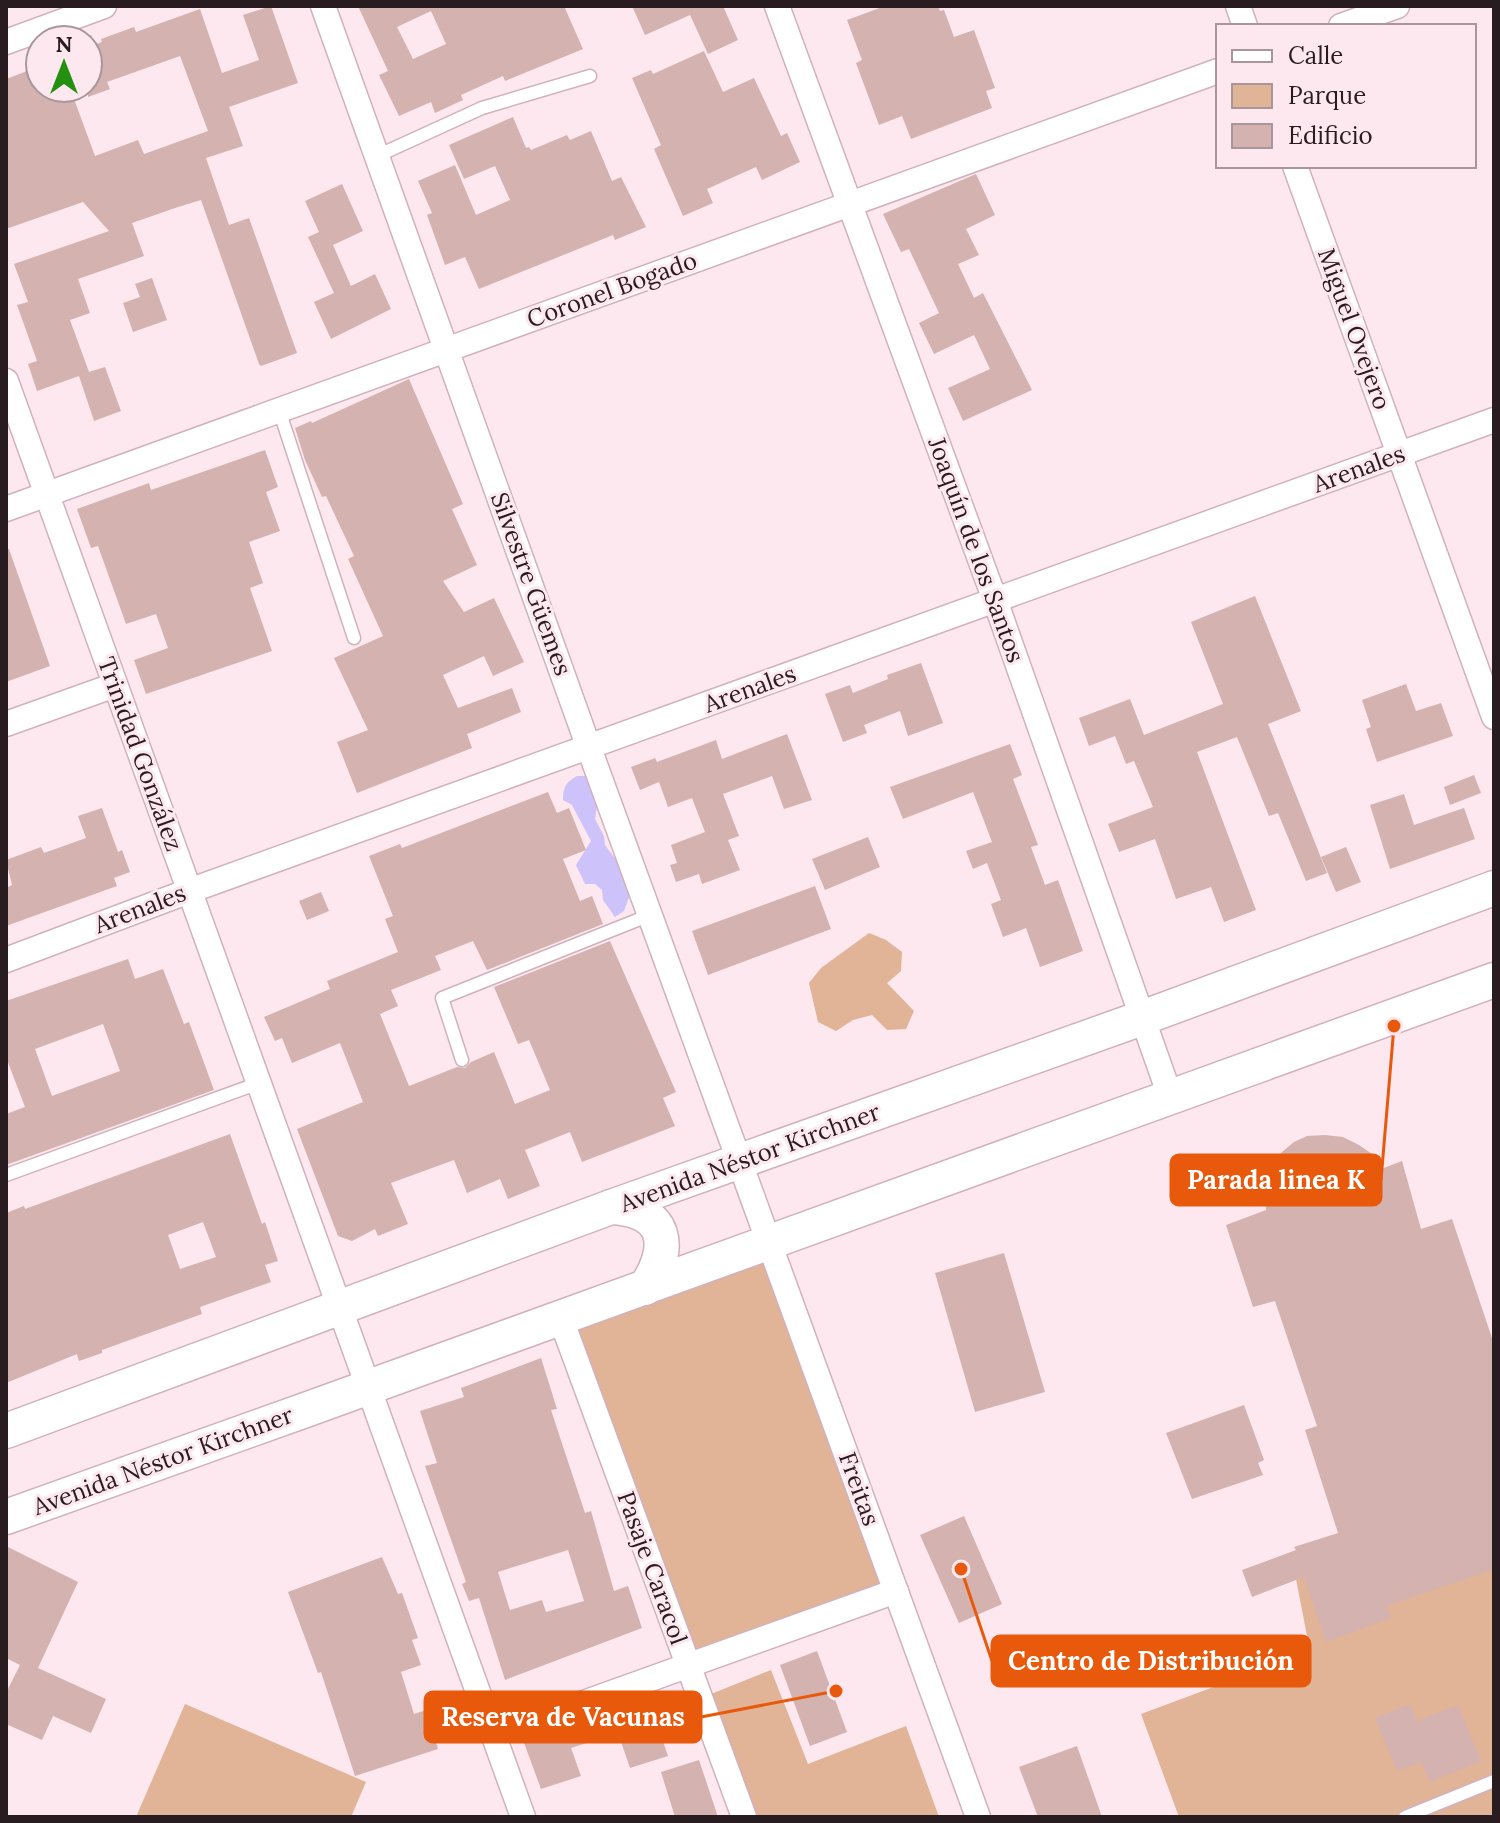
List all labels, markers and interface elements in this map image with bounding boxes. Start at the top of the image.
north arrow [24,24,104,104]
legend [1216,24,1476,168]
text: N [55,30,73,58]
text: Calle [1288,40,1343,71]
text: Parque [1288,80,1366,111]
text: Edificio [1288,120,1373,151]
street label: Coronel Bogado [523,244,701,335]
street label: Miguel Ovejero [1311,244,1398,414]
street label: Joaquín de los Santos [921,432,1032,667]
street label: Arenales [1308,438,1409,500]
street label: Silvestre Güemes [484,488,579,680]
street label: Trinidad González [91,653,190,855]
street label: Arenales [699,658,800,720]
street label: Arenales [89,877,190,941]
street label: Avenida Néstor Kirchner [615,1096,885,1219]
callout: Parada linea K [1171,1155,1381,1205]
text: Parada linea K [1187,1163,1366,1196]
street label: Avenida Néstor Kirchner [28,1399,298,1522]
street label: Freitas [832,1448,887,1530]
street label: Pasaje Caracol [610,1487,695,1649]
callout: Centro de Distribución [992,1636,1310,1686]
text: Centro de Distribución [1008,1644,1294,1677]
callout: Reserva de Vacunas [425,1692,701,1742]
text: Reserva de Vacunas [441,1700,685,1733]

